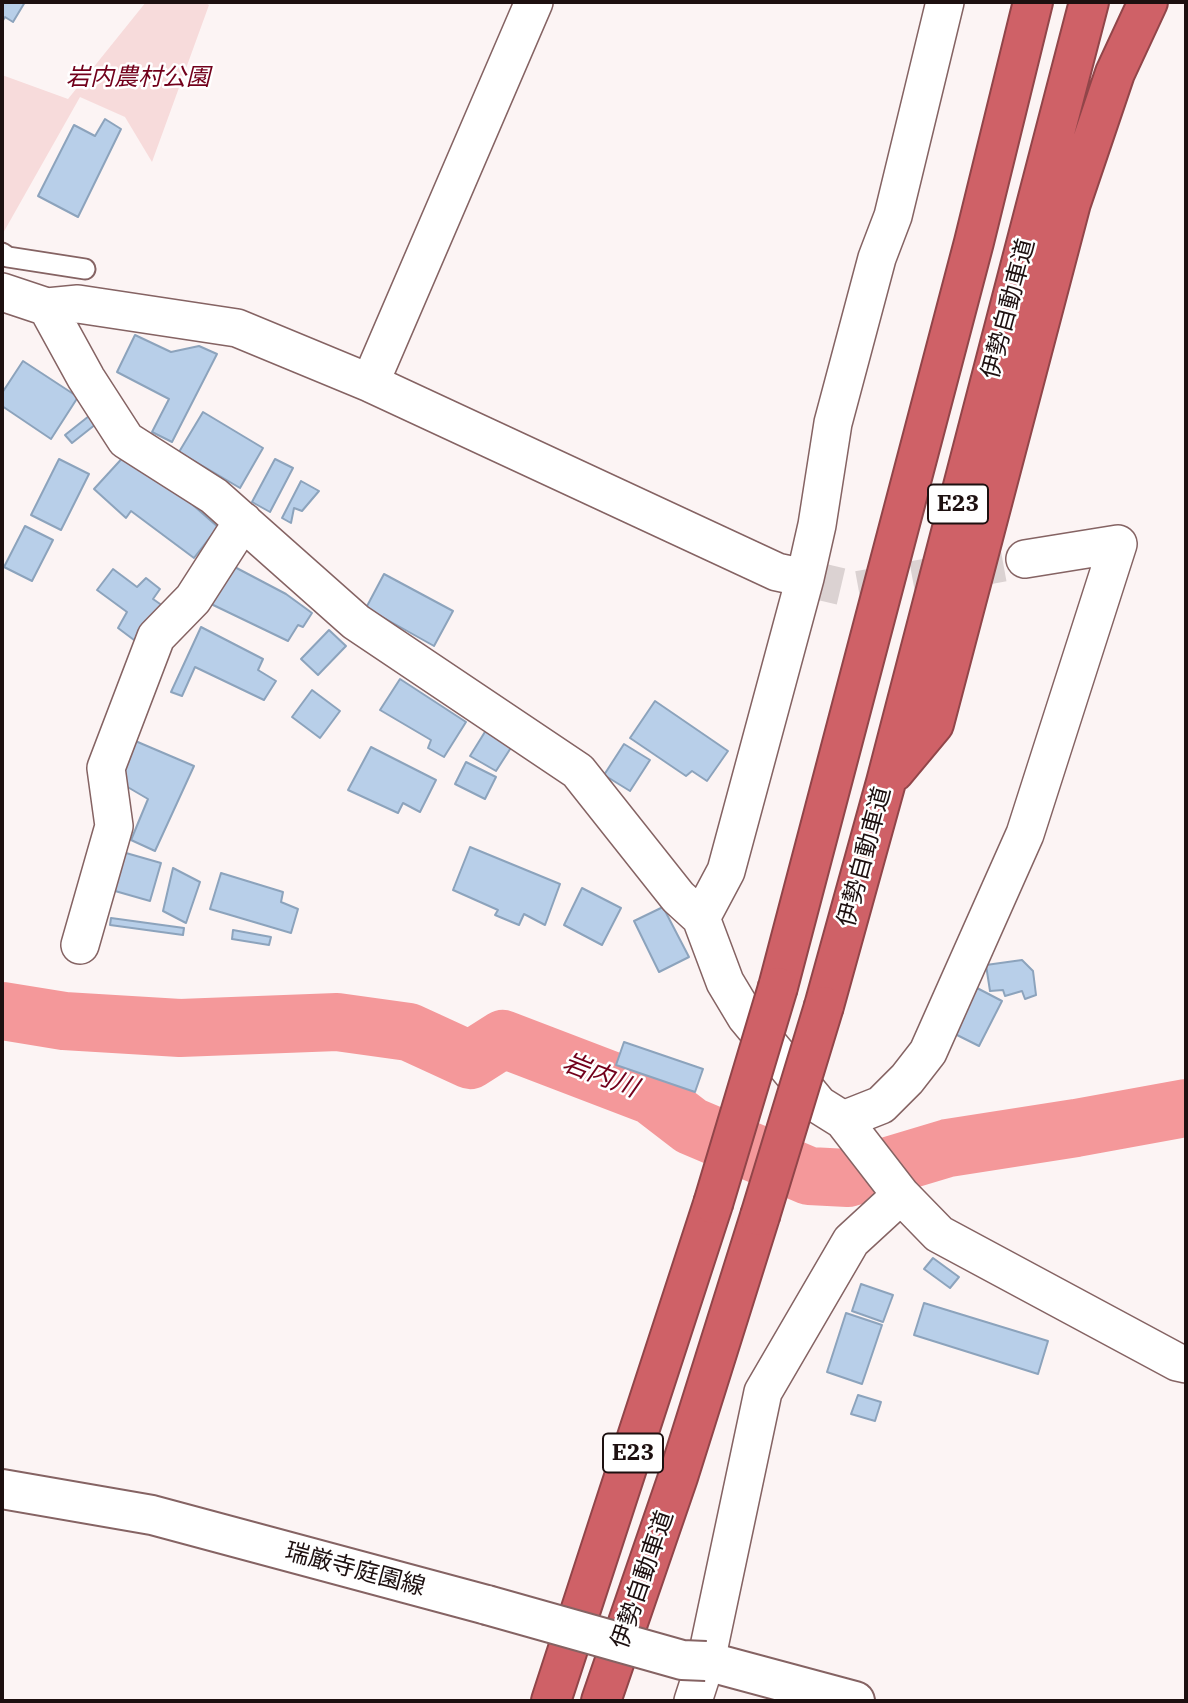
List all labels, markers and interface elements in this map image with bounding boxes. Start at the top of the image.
park label: 岩内農村公園 [66,64,210,92]
street label: 伊勢自動車道 [976,236,1042,382]
road number: E23 [928,484,988,524]
street label: 伊勢自動車道 [832,784,898,930]
water label: 岩内川 [558,1047,642,1105]
road number: E23 [603,1434,663,1472]
street label: 伊勢自動車道 [606,1507,680,1653]
street label: 瑞厳寺庭園線 [282,1537,428,1603]

